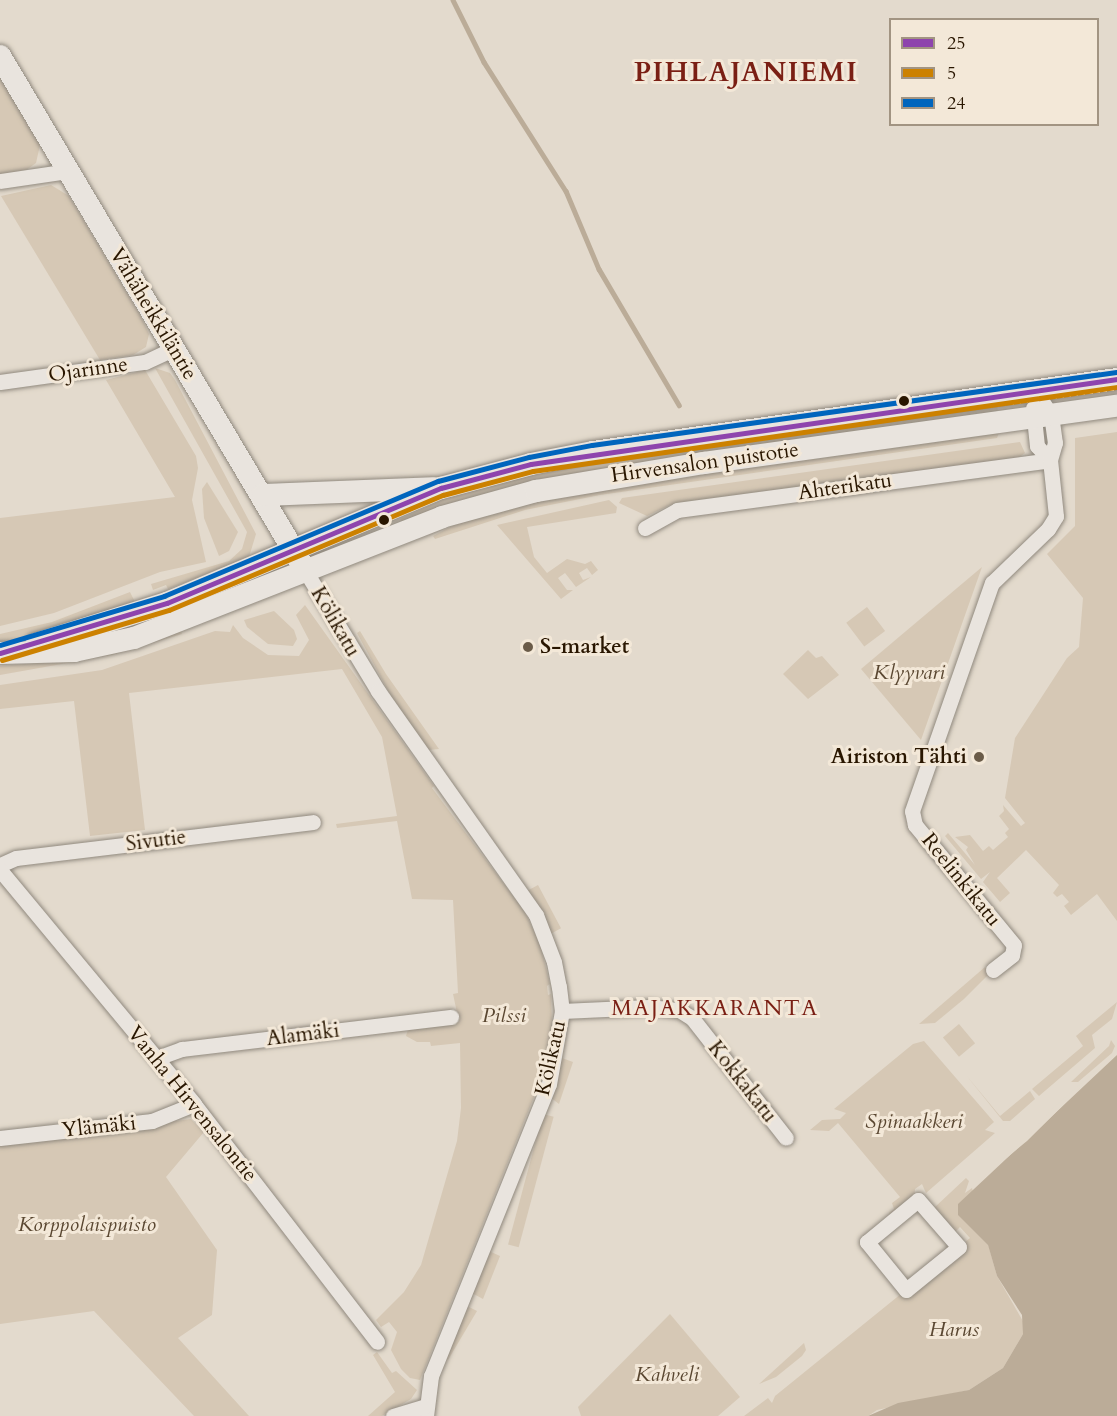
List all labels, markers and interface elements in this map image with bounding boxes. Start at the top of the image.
legend [889,18,1099,126]
text: 25 [947,31,965,56]
district label: PIHLAJANIEMI [634,57,858,89]
text: 5 [947,61,956,86]
text: 24 [947,91,965,116]
street label: Vähäheikkiläntie [104,243,202,385]
street label: Ojarinne [47,352,129,388]
unlabelled marker [898,395,910,407]
street label: Hirvensalon puistotie [610,437,800,489]
street label: Ahterikatu [796,468,894,506]
unlabelled marker [378,514,390,526]
street label: Kölikatu [305,582,365,662]
place label: S-market [540,634,629,660]
marker: S-market [521,640,535,654]
park label: Klyyvari [873,660,945,686]
place label: Airiston Tähti [831,744,967,770]
marker: Airiston Tähti [972,750,986,764]
street label: Sivutie [124,825,188,857]
street label: Reelinkikatu [916,828,1006,932]
district label: MAJAKKARANTA [611,996,819,1022]
park label: Pilssi [482,1003,526,1029]
street label: Alamäki [265,1018,341,1052]
street label: Kölikatu [530,1018,572,1098]
street label: Vanha Hirvensalontie [122,1021,262,1187]
street label: Kokkakatu [702,1036,782,1128]
park label: Spinaakkeri [865,1109,963,1135]
street label: Ylämäki [61,1111,137,1143]
park label: Korppolaispuisto [18,1212,156,1238]
park label: Harus [929,1317,979,1343]
park label: Kahveli [635,1362,699,1388]

